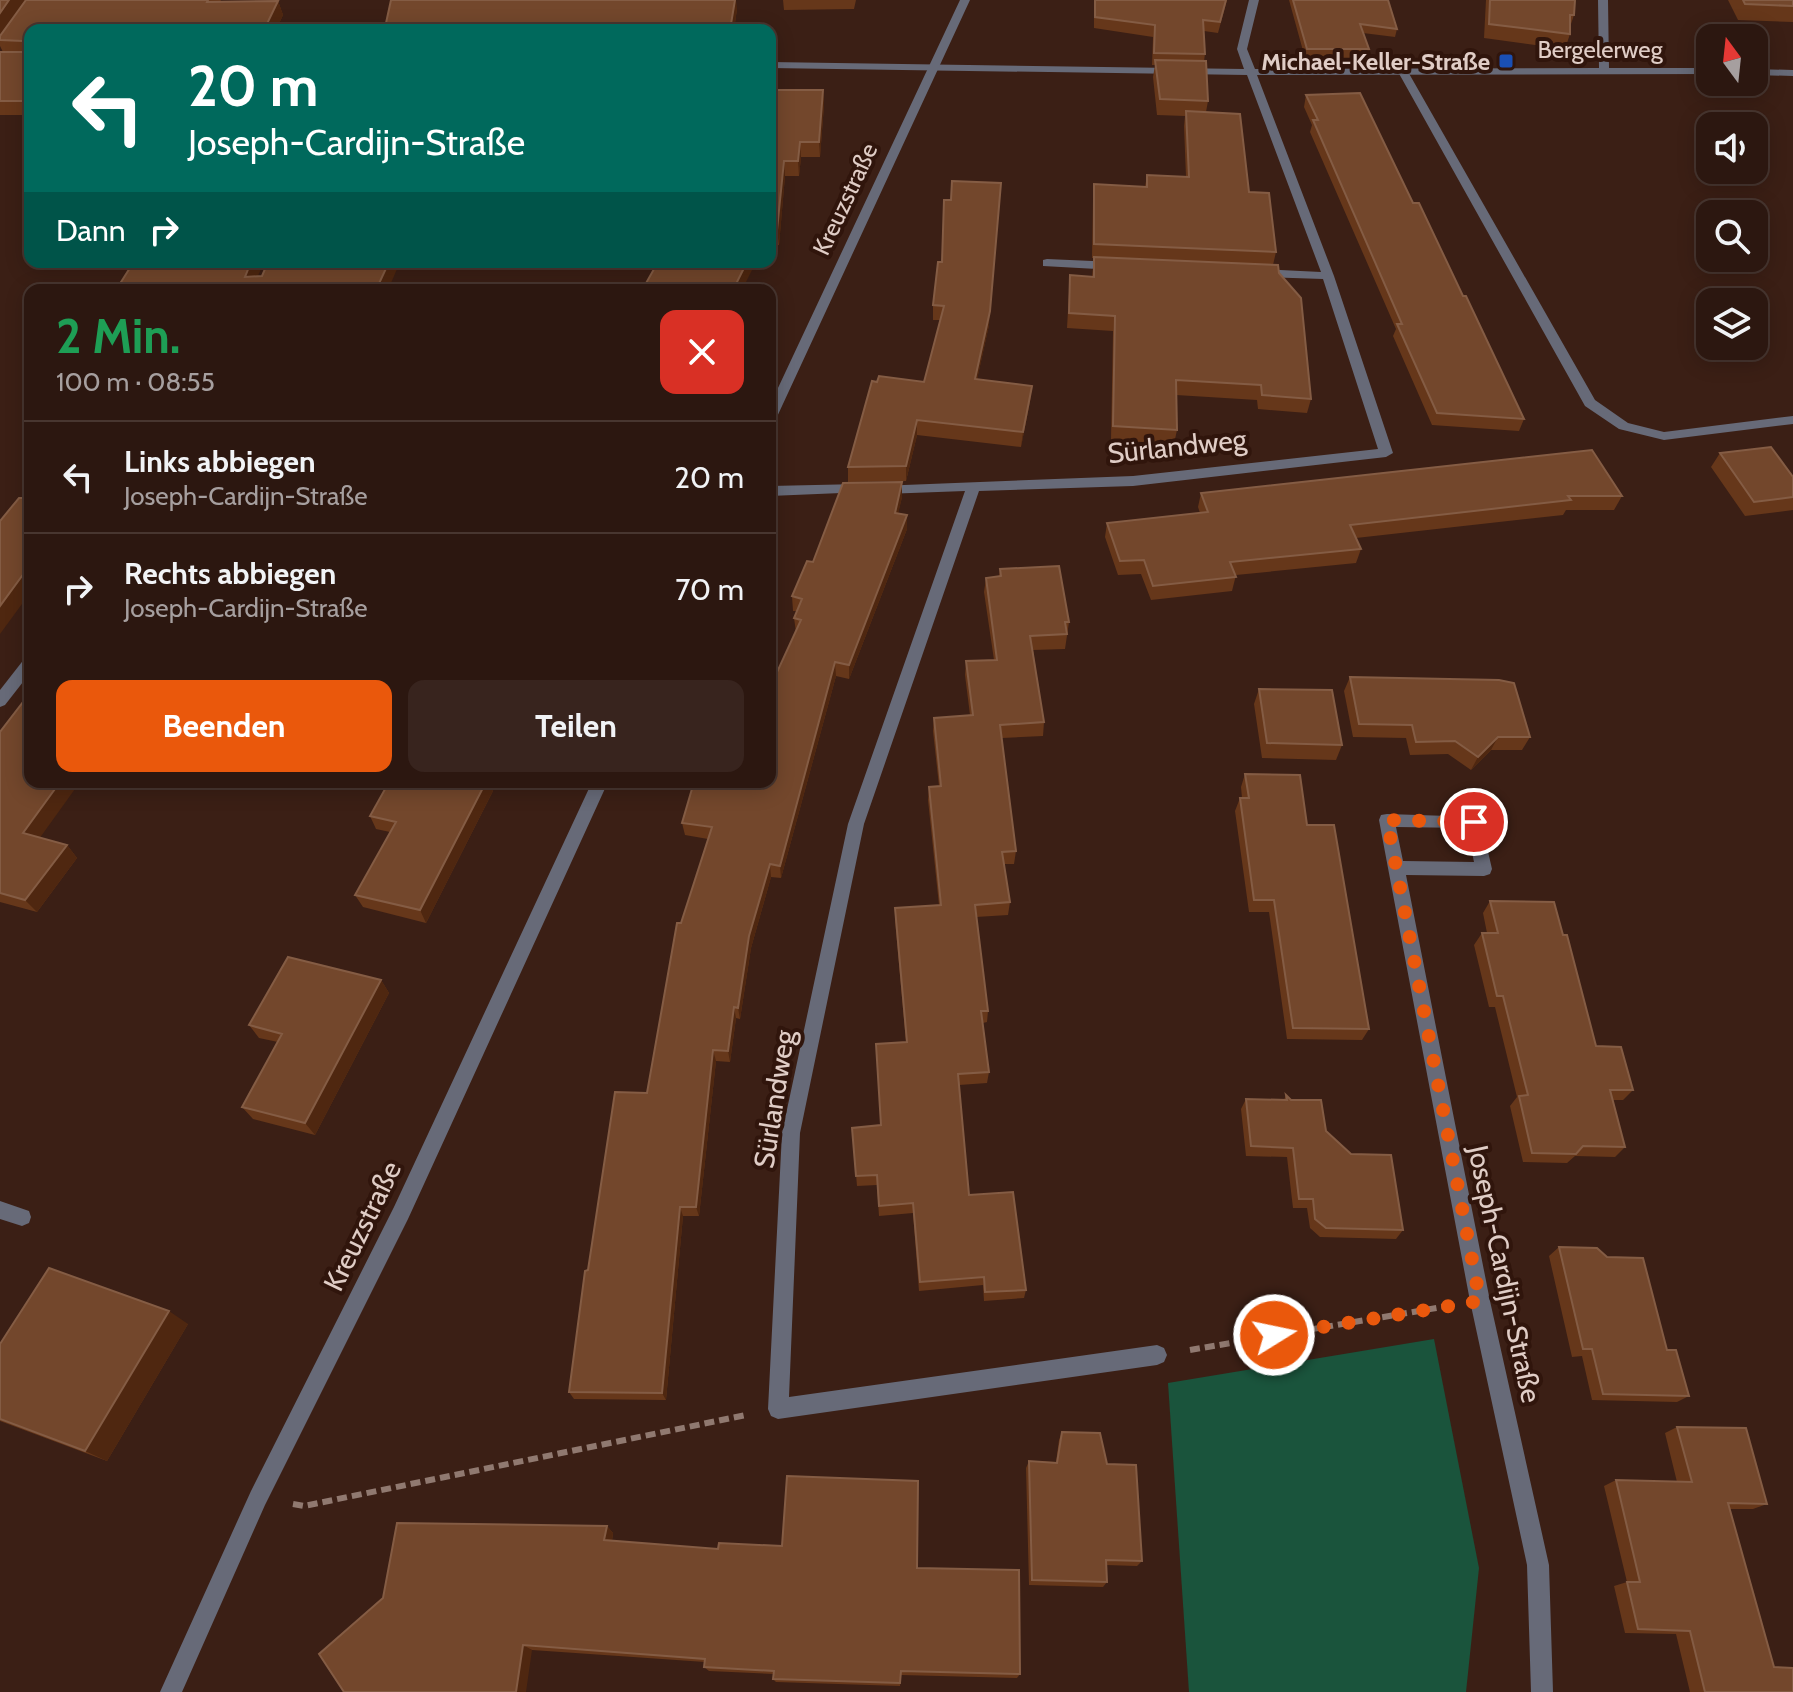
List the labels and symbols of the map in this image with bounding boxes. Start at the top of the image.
north arrow [1696,24,1768,96]
street label: Bergelerweg [1537,35,1664,64]
place label: Michael-Keller-Straße [1261,47,1490,76]
marker: Michael-Keller-Straße [1497,52,1515,70]
street label: Kreuzstraße [806,138,884,260]
street label: Sürlandweg [1106,422,1249,470]
pin [1440,788,1508,856]
street label: Sürlandweg [746,1026,802,1170]
street label: Joseph-Cardijn-Straße [1461,1141,1549,1406]
street label: Kreuzstraße [316,1156,408,1296]
position arrow [1232,1293,1316,1377]

